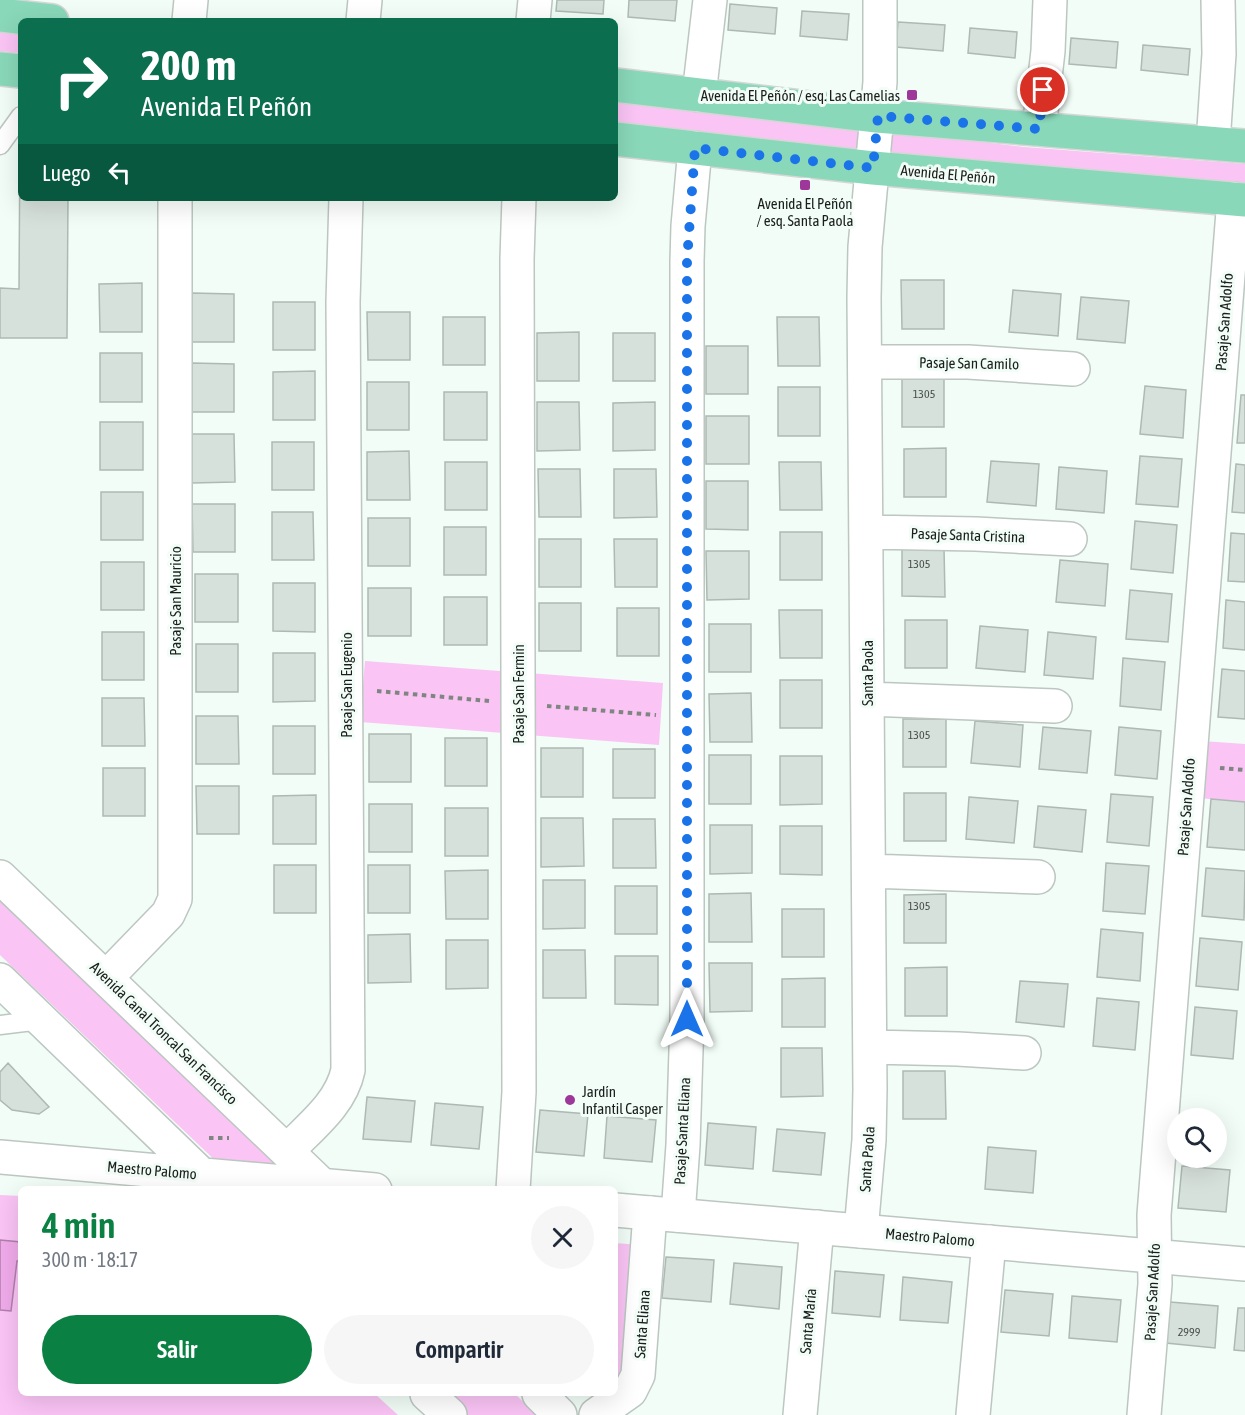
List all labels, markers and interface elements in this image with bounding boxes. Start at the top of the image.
text: 200 m [141,41,236,89]
icon: right [42,42,120,120]
pin [1017,64,1068,115]
icon: arrive [1026,73,1059,106]
place label: Avenida El Peñón / esq. Las Camelias [701,87,900,104]
marker: Avenida El Peñón / esq. Las Camelias [905,88,919,102]
text: Avenida El Peñón [141,91,312,122]
icon: left [103,156,136,189]
text: Luego [42,160,91,186]
street label: Avenida El Peñón [900,161,996,187]
marker: Avenida El Peñón / esq. Santa Paola [798,178,812,192]
place label: Avenida El Peñón / esq. Santa Paola [757,195,854,229]
street label: Pasaje San Adolfo [1212,273,1236,371]
street label: Pasaje San Camilo [919,354,1019,372]
house number: 1305 [913,387,935,401]
street label: Pasaje Santa Cristina [911,525,1026,545]
street label: Pasaje San Mauricio [167,546,184,656]
house number: 1305 [908,557,930,571]
street label: Pasaje San Eugenio [338,632,355,738]
street label: Santa Paola [859,640,876,706]
street label: Pasaje San Fermin [510,644,527,744]
house number: 1305 [908,728,930,742]
street label: Pasaje San Adolfo [1174,758,1198,856]
house number: 1305 [908,899,930,913]
street label: Avenida Canal Troncal San Francisco [87,958,241,1108]
position arrow [655,987,719,1051]
street label: Pasaje Santa Eliana [671,1077,693,1185]
place label: Jardín Infantil Casper [582,1083,663,1117]
marker: Jardín Infantil Casper [563,1093,577,1107]
map controls [1167,1108,1227,1168]
button: search [1167,1108,1227,1168]
street label: Santa Paola [856,1126,878,1192]
street label: Maestro Palomo [107,1158,197,1182]
text: 4 min [42,1204,116,1246]
button: close [531,1206,594,1269]
street label: Maestro Palomo [885,1225,975,1249]
street label: Pasaje San Adolfo [1141,1243,1163,1341]
text: 300 m · 18:17 [42,1248,138,1271]
street label: Santa María [797,1287,819,1355]
street label: Santa Eliana [631,1289,653,1359]
button: Salir [42,1315,312,1384]
button: Compartir [324,1315,594,1384]
house number: 2999 [1178,1325,1201,1339]

